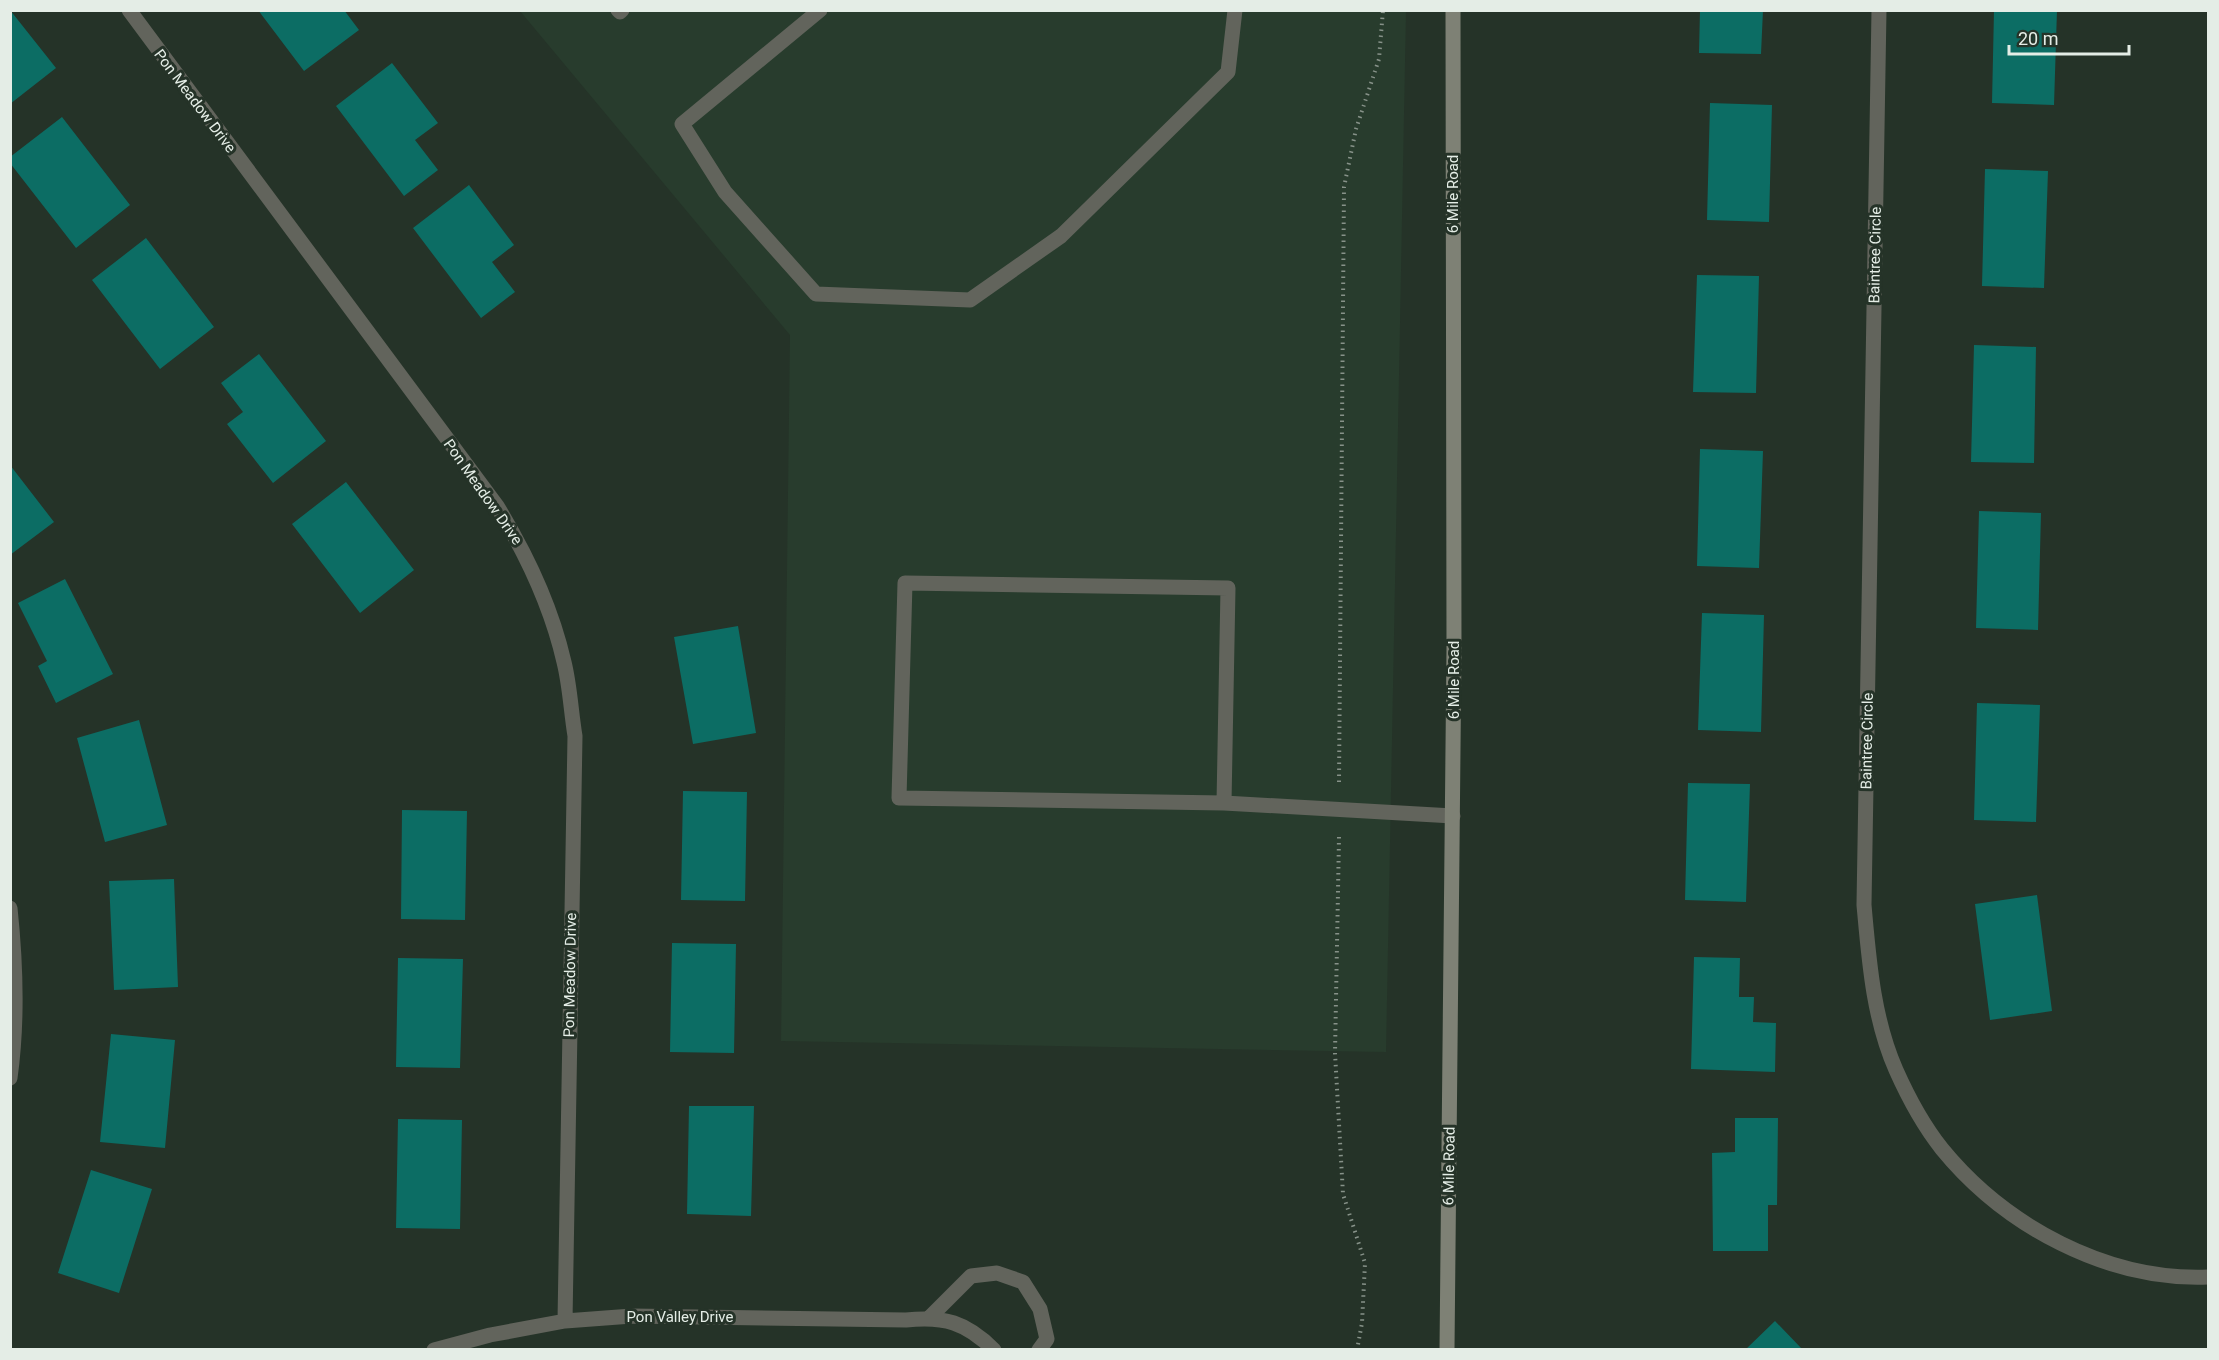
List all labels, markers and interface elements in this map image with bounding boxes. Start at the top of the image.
scale bar [2009,18,2129,56]
text: 20 m [2018,28,2058,49]
street label: Pon Meadow Drive [150,46,240,156]
street label: 6 Mile Road [1444,155,1462,233]
street label: Baintree Circle [1865,206,1885,304]
street label: Pon Meadow Drive [440,436,526,548]
street label: 6 Mile Road [1445,641,1463,719]
street label: Baintree Circle [1857,692,1877,790]
street label: Pon Meadow Drive [560,912,580,1038]
street label: 6 Mile Road [1439,1127,1459,1205]
street label: Pon Valley Drive [627,1308,734,1326]

